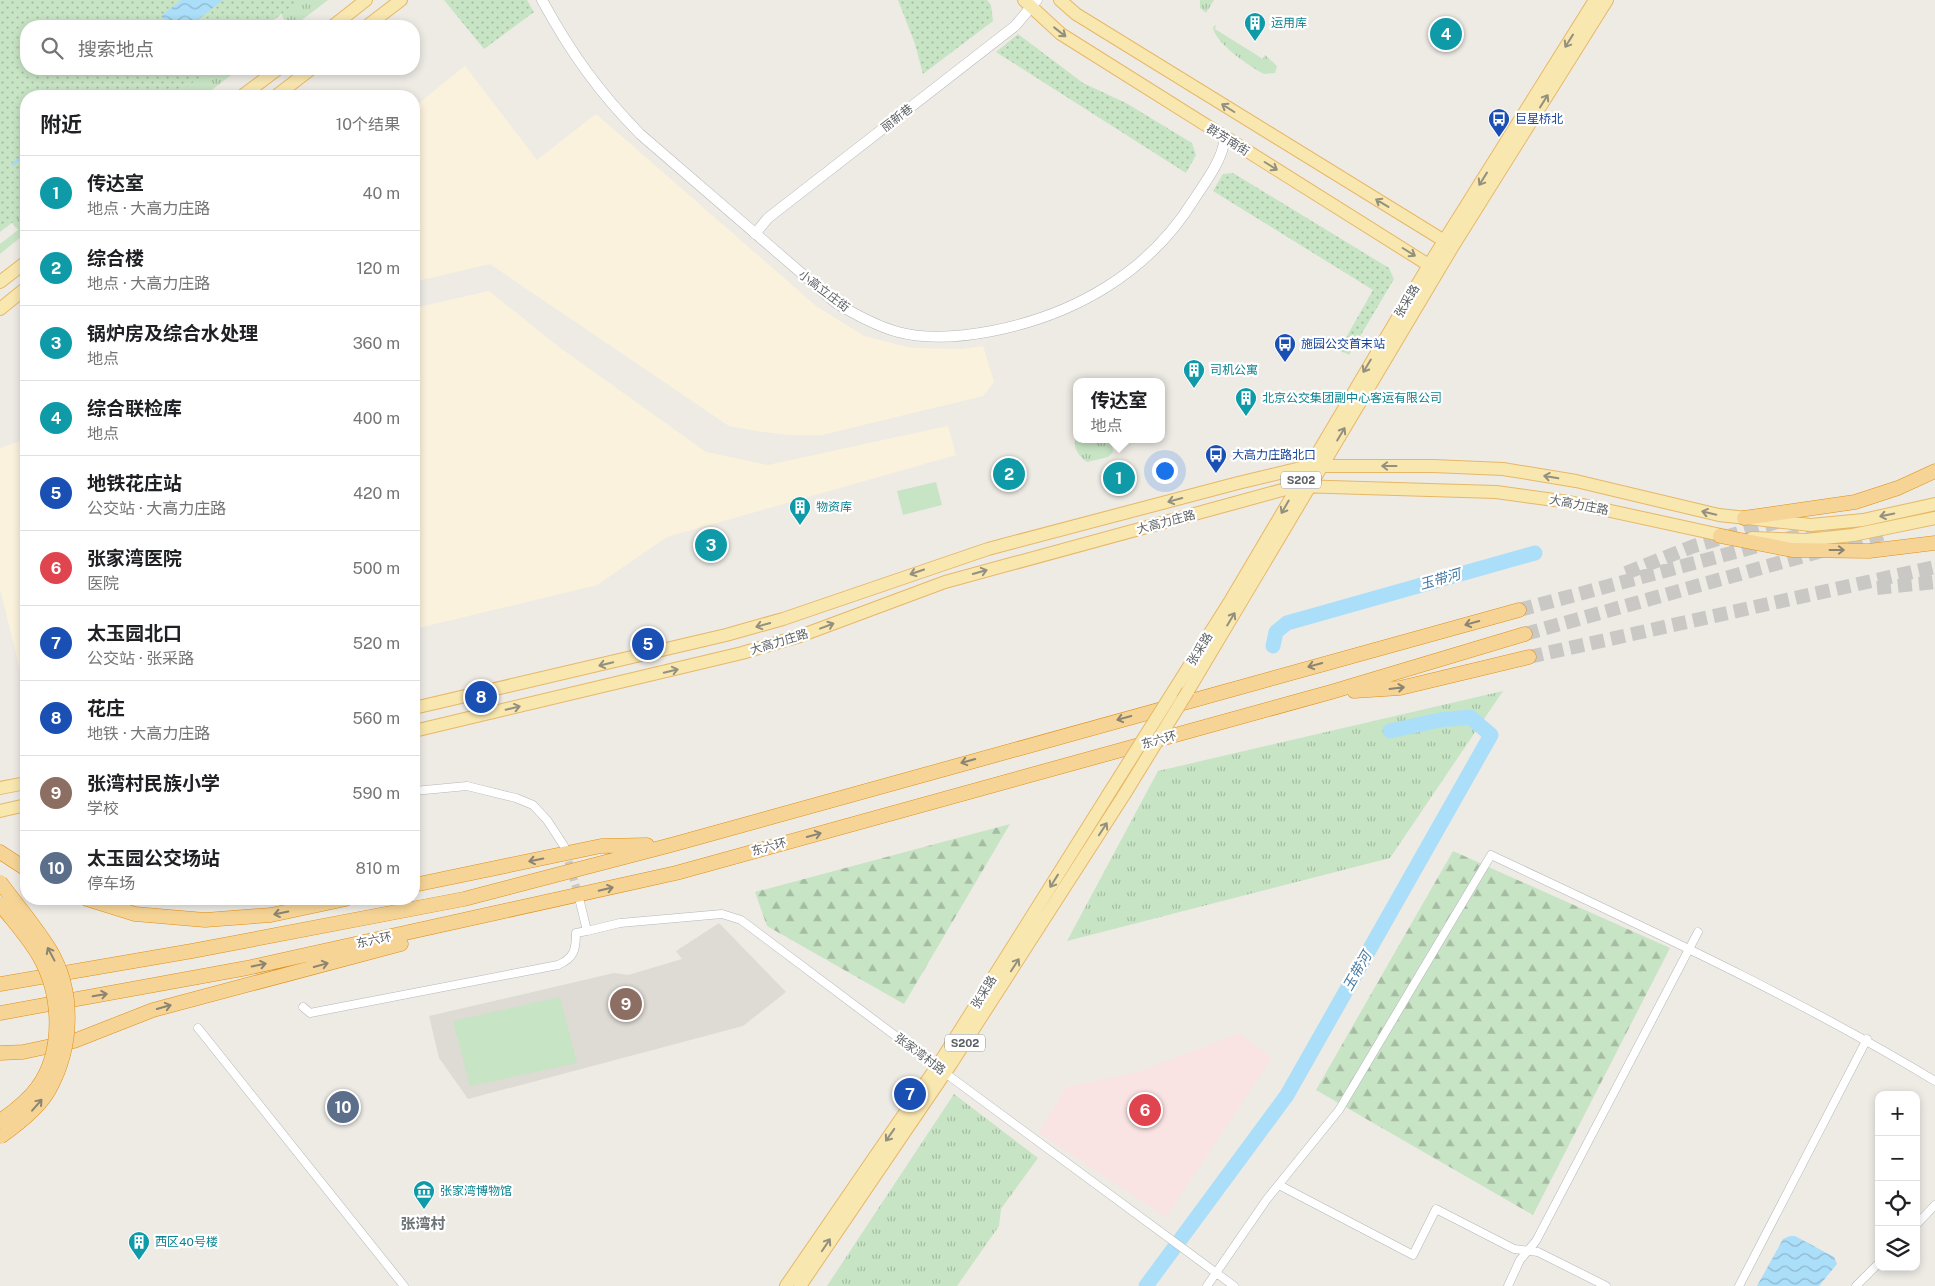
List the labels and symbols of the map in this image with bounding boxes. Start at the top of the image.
building icon: 运用库 [1243,11,1267,42]
pin: 4 [1430,15,1462,53]
place label: 运用库 [1271,16,1307,30]
one-way arrow [1053,27,1066,38]
one-way arrow [1563,34,1573,48]
one-way arrow [1539,94,1549,108]
street label: 丽新巷 [879,101,915,135]
one-way arrow [1222,103,1236,113]
bus stop icon: 巨星桥北 [1487,107,1511,138]
place label: 巨星桥北 [1515,112,1563,126]
street label: 群芳南街 [1204,121,1252,159]
one-way arrow [1264,161,1278,172]
one-way arrow [1477,172,1488,186]
one-way arrow [1375,197,1389,207]
one-way arrow [1401,248,1415,258]
street label: 小高立庄街 [796,267,852,315]
street label: 张采路 [1392,282,1422,320]
bus stop icon: 施园公交首末站 [1273,332,1297,363]
place label: 施园公交首末站 [1301,337,1385,351]
building icon: 司机公寓 [1182,358,1206,389]
one-way arrow [1362,359,1372,373]
place label: 司机公寓 [1210,363,1258,377]
building icon: 北京公交集团副中心客运有限公司 [1234,386,1258,417]
place label: 北京公交集团副中心客运有限公司 [1262,391,1442,405]
one-way arrow [1337,427,1347,442]
bus stop icon: 大高力庄路北口 [1204,443,1228,474]
place label: 大高力庄路北口 [1232,448,1316,462]
pin: 2 [993,455,1025,493]
your location [1152,458,1178,484]
pin: 1 [1103,459,1135,497]
one-way arrow [1381,461,1398,471]
road number: S202 [1281,472,1321,488]
one-way arrow [1543,472,1559,482]
street label: 大高力庄路 [1548,492,1610,518]
building icon: 物资库 [788,495,812,526]
one-way arrow [1167,496,1183,505]
one-way arrow [1280,499,1290,513]
place label: 物资库 [816,500,852,514]
street label: 大高力庄路 [1135,507,1197,537]
one-way arrow [1702,508,1718,517]
one-way arrow [1880,511,1896,520]
pin: 3 [695,526,727,564]
one-way arrow [1828,545,1845,555]
water label: 玉带河 [1418,565,1465,592]
one-way arrow [971,567,987,576]
one-way arrow [910,568,925,577]
one-way arrow [1227,612,1237,626]
one-way arrow [1464,618,1480,628]
one-way arrow [756,620,772,630]
one-way arrow [818,621,834,630]
pin: 5 [632,625,664,663]
street label: 大高力庄路 [748,627,810,657]
street label: 张采路 [1185,630,1215,668]
one-way arrow [598,660,614,669]
one-way arrow [1307,661,1323,671]
one-way arrow [662,666,678,675]
pin: 8 [465,678,497,716]
one-way arrow [1389,683,1405,693]
one-way arrow [504,703,520,712]
one-way arrow [1117,713,1133,723]
street label: 东六环 [1140,729,1178,751]
one-way arrow [960,757,976,766]
one-way arrow [1098,822,1108,836]
one-way arrow [806,829,822,839]
street label: 东六环 [750,836,788,858]
one-way arrow [528,856,544,865]
one-way arrow [1049,873,1059,887]
one-way arrow [598,884,614,893]
one-way arrow [274,908,290,918]
street label: 东六环 [355,929,393,951]
one-way arrow [46,946,56,961]
water label: 玉带河 [1340,946,1376,993]
one-way arrow [1010,959,1020,973]
one-way arrow [251,960,267,969]
one-way arrow [312,960,328,970]
street label: 张采路 [969,973,999,1011]
pin: 9 [610,985,642,1023]
one-way arrow [91,990,107,999]
one-way arrow [155,1002,171,1012]
street label: 张家湾村路 [892,1030,948,1078]
road number: S202 [945,1034,985,1052]
pin: 7 [894,1075,926,1113]
pin: 10 [327,1088,359,1126]
pin: 6 [1129,1091,1161,1129]
one-way arrow [31,1099,42,1112]
one-way arrow [885,1128,895,1142]
museum icon: 张家湾博物馆 [412,1179,436,1210]
place label: 张家湾博物馆 [440,1184,512,1198]
district label: 张湾村 [400,1215,446,1232]
building icon: 西区40号楼 [127,1230,151,1261]
place label: 西区40号楼 [155,1235,218,1249]
one-way arrow [822,1239,832,1253]

